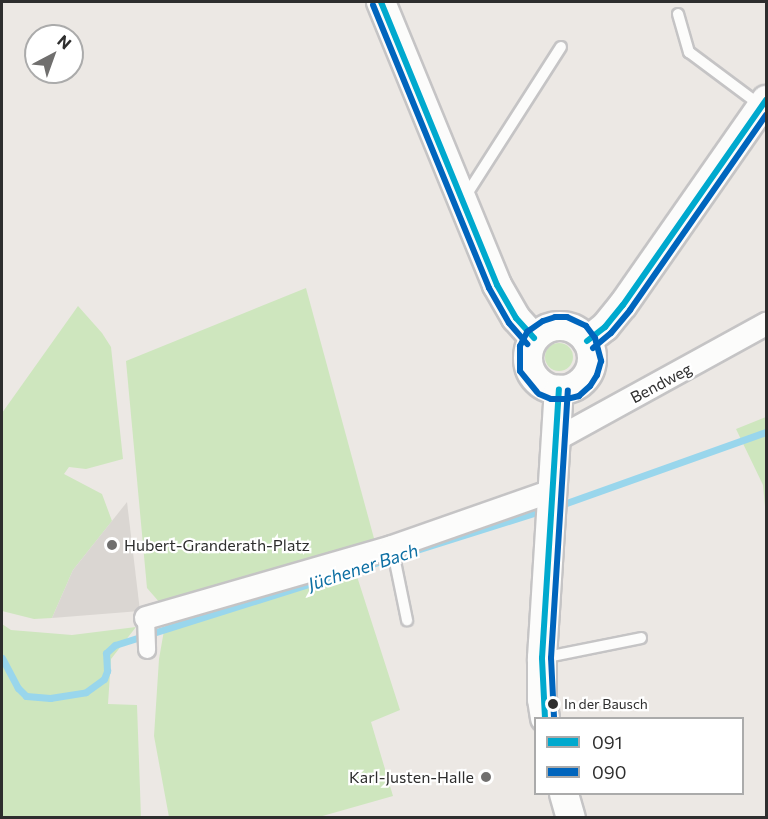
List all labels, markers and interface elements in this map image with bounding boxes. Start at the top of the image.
north arrow [24,24,84,84]
text: N [54,30,76,53]
street label: Bendweg [627,359,695,407]
place label: Hubert-Granderath-Platz [124,535,310,555]
marker: Hubert-Granderath-Platz [105,538,119,552]
water label: Jüchener Bach [305,539,421,595]
place label: In der Bausch [564,696,648,712]
marker: In der Bausch [547,698,559,710]
legend [534,717,744,795]
text: 091 [592,731,622,753]
text: 090 [592,761,626,783]
place label: Karl-Justen-Halle [349,767,474,787]
marker: Karl-Justen-Halle [479,770,493,784]

